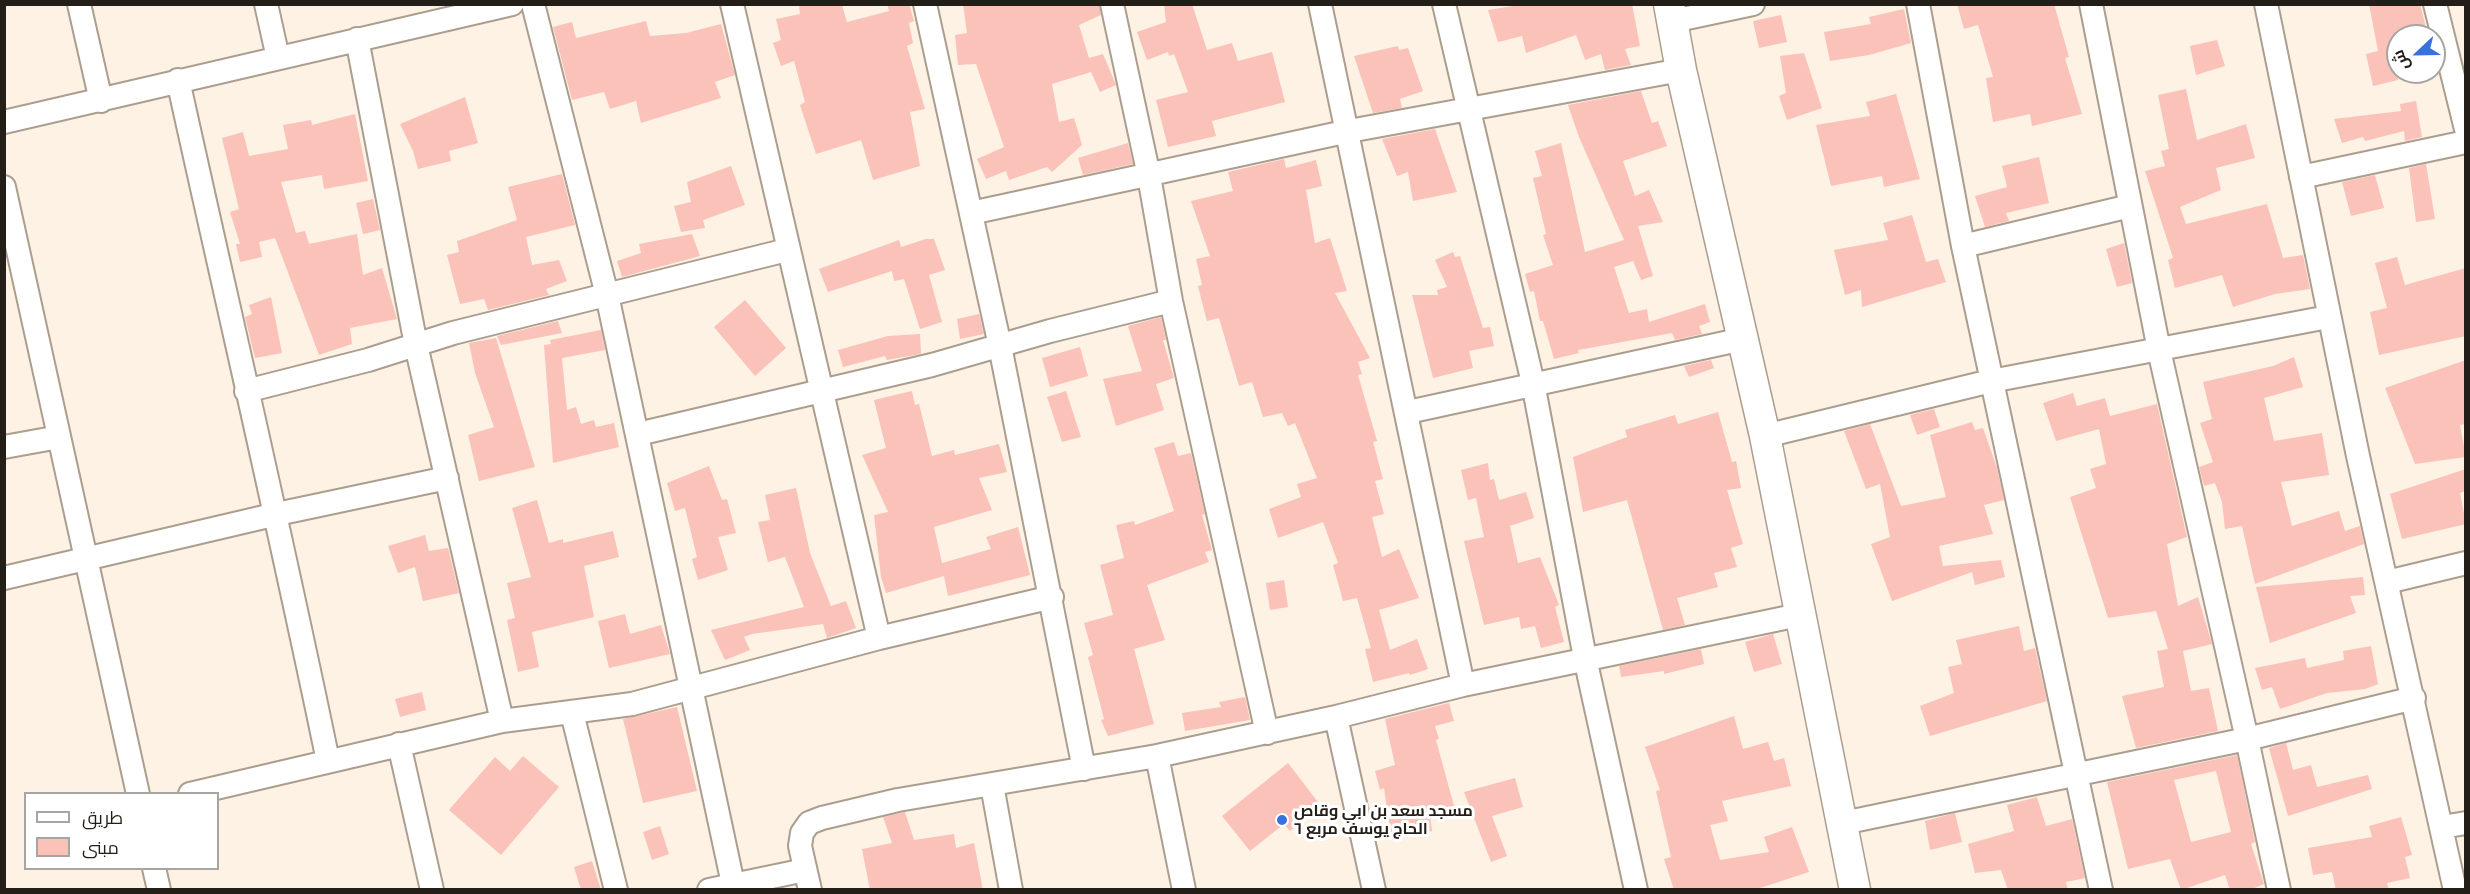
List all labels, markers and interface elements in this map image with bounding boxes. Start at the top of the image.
north arrow [2386,24,2446,84]
text: ش [2388,47,2413,73]
legend [24,792,219,870]
place label: مسجد سعد بن ابي وقاص الحاج يوسف مربع ٦ [1294,801,1473,839]
text: طريق [82,807,123,828]
marker: مسجد سعد بن ابي وقاص الحاج يوسف مربع ٦ [1275,813,1289,827]
text: مبنى [82,837,119,858]

